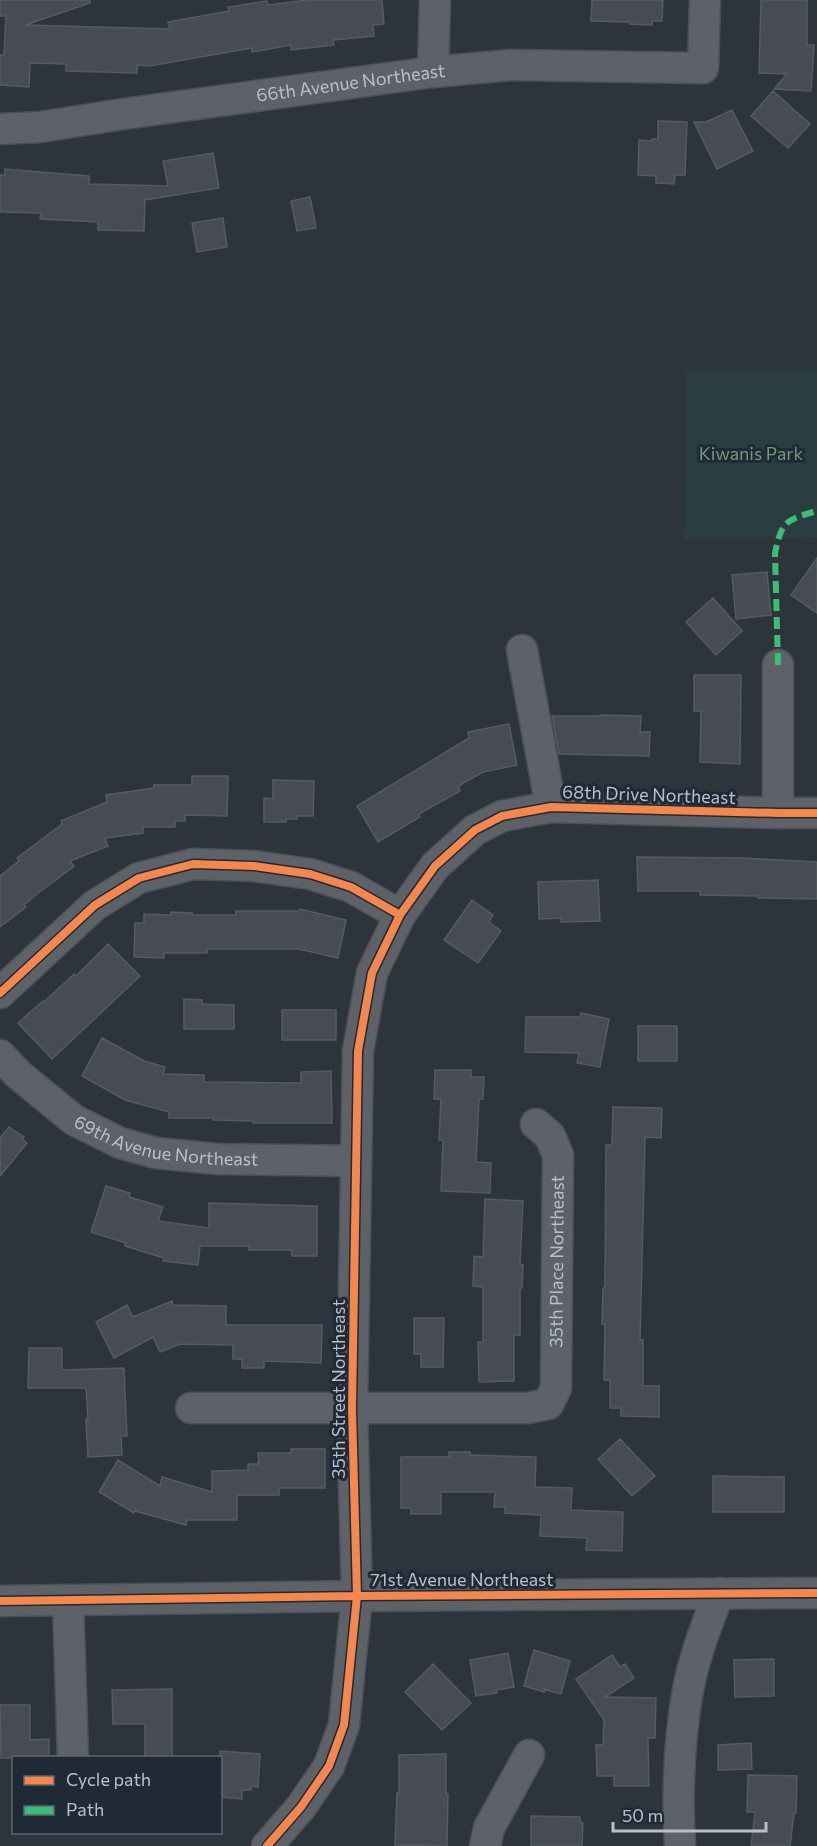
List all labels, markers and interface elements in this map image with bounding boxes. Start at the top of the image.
street label: 66th Avenue Northeast [255,59,446,106]
park label: Kiwanis Park [699,442,804,464]
street label: 68th Drive Northeast [562,780,736,808]
street label: 69th Avenue Northeast [71,1110,258,1170]
street label: 35th Place Northeast [544,1175,568,1348]
street label: 35th Street Northeast [327,1299,349,1479]
street label: 71st Avenue Northeast [370,1568,554,1590]
legend [12,1756,222,1834]
text: Cycle path [66,1768,151,1790]
scale bar [613,1795,766,1833]
text: Path [66,1798,104,1820]
text: 50 m [622,1804,663,1826]

